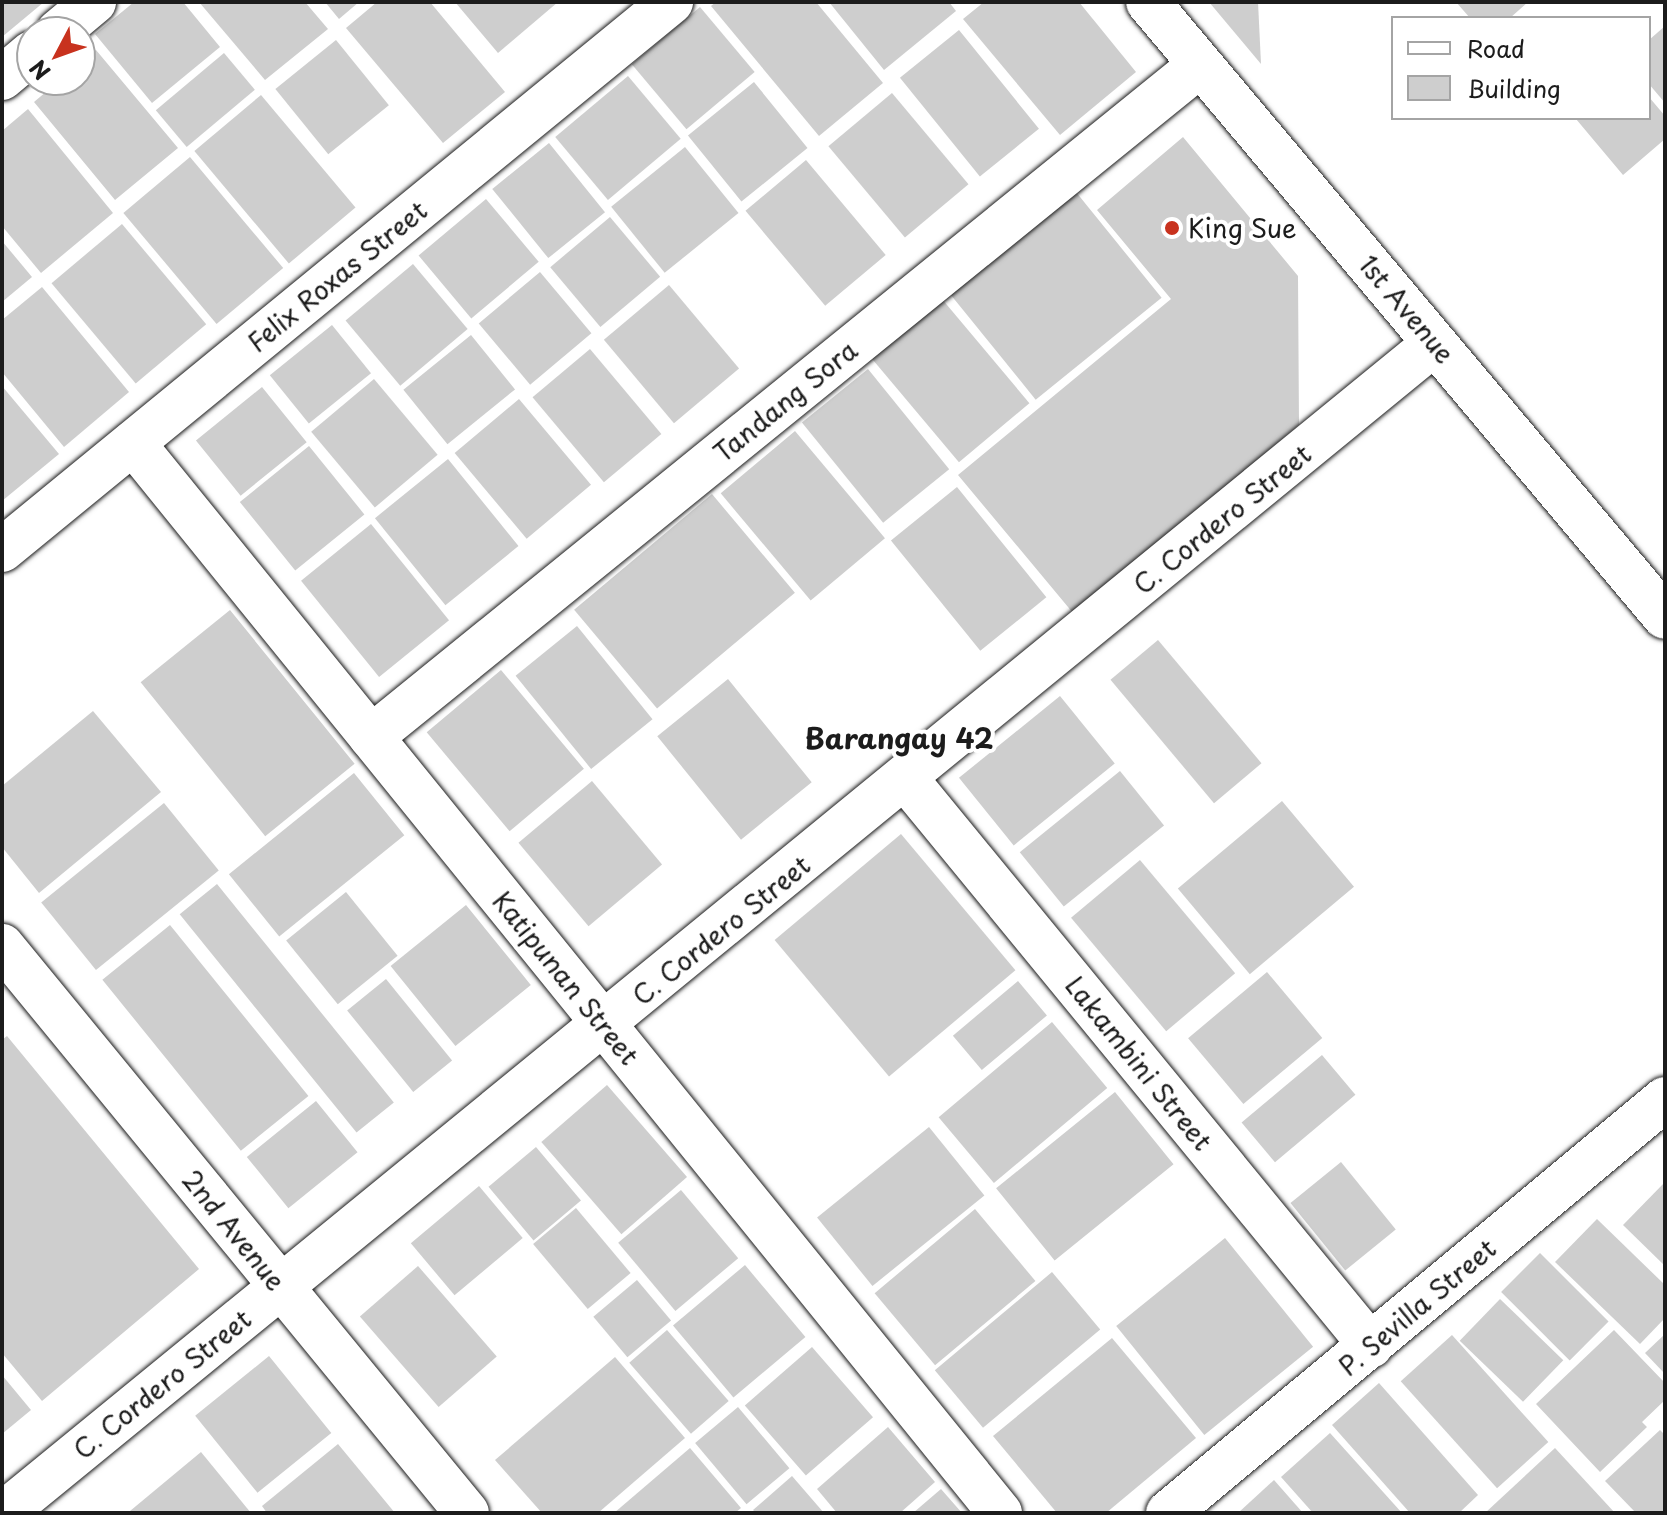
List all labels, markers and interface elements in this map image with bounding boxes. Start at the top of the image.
north arrow [16,16,96,96]
legend [1391,16,1651,120]
text: Road [1467,30,1525,66]
text: N [21,53,57,88]
text: Building [1467,70,1561,106]
street label: Felix Roxas Street [241,194,433,358]
place label: King Sue [1188,212,1296,244]
marker: King Sue [1163,219,1181,237]
street label: 1st Avenue [1353,248,1461,370]
street label: Tandang Sora [707,334,863,468]
street label: C. Cordero Street [1126,437,1318,601]
district label: Barangay 42 [805,721,993,755]
street label: C. Cordero Street [625,848,817,1012]
street label: Katipunan Street [487,885,645,1071]
street label: Lakambini Street [1059,970,1219,1156]
street label: 2nd Avenue [176,1163,292,1297]
street label: P. Sevilla Street [1332,1232,1502,1382]
street label: C. Cordero Street [66,1302,258,1466]

